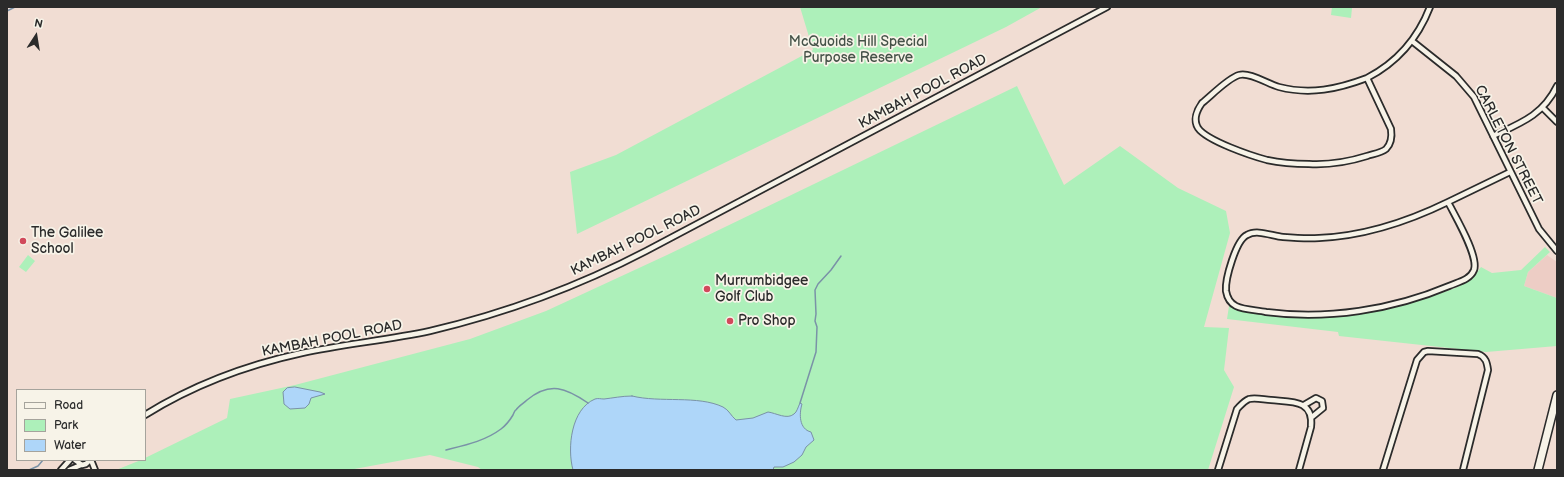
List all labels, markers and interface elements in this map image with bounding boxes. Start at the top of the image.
north arrow [16,16,56,56]
text: N [33,17,44,31]
park label: McQuoids Hill Special Purpose Reserve [789,34,927,66]
street label: KAMBAH POOL ROAD [856,51,990,133]
street label: CARLETON STREET [1471,83,1545,207]
street label: KAMBAH POOL ROAD [568,202,704,280]
place label: The Galilee School [31,225,103,258]
marker: The Galilee School [18,236,28,246]
place label: Murrumbidgee Golf Club [715,273,808,306]
marker: Murrumbidgee Golf Club [702,284,712,294]
place label: Pro Shop [738,313,796,329]
marker: Pro Shop [725,316,735,326]
street label: KAMBAH POOL ROAD [260,317,404,361]
legend [16,389,146,461]
text: Road [54,398,83,413]
text: Park [54,418,78,433]
text: Water [54,438,86,453]

